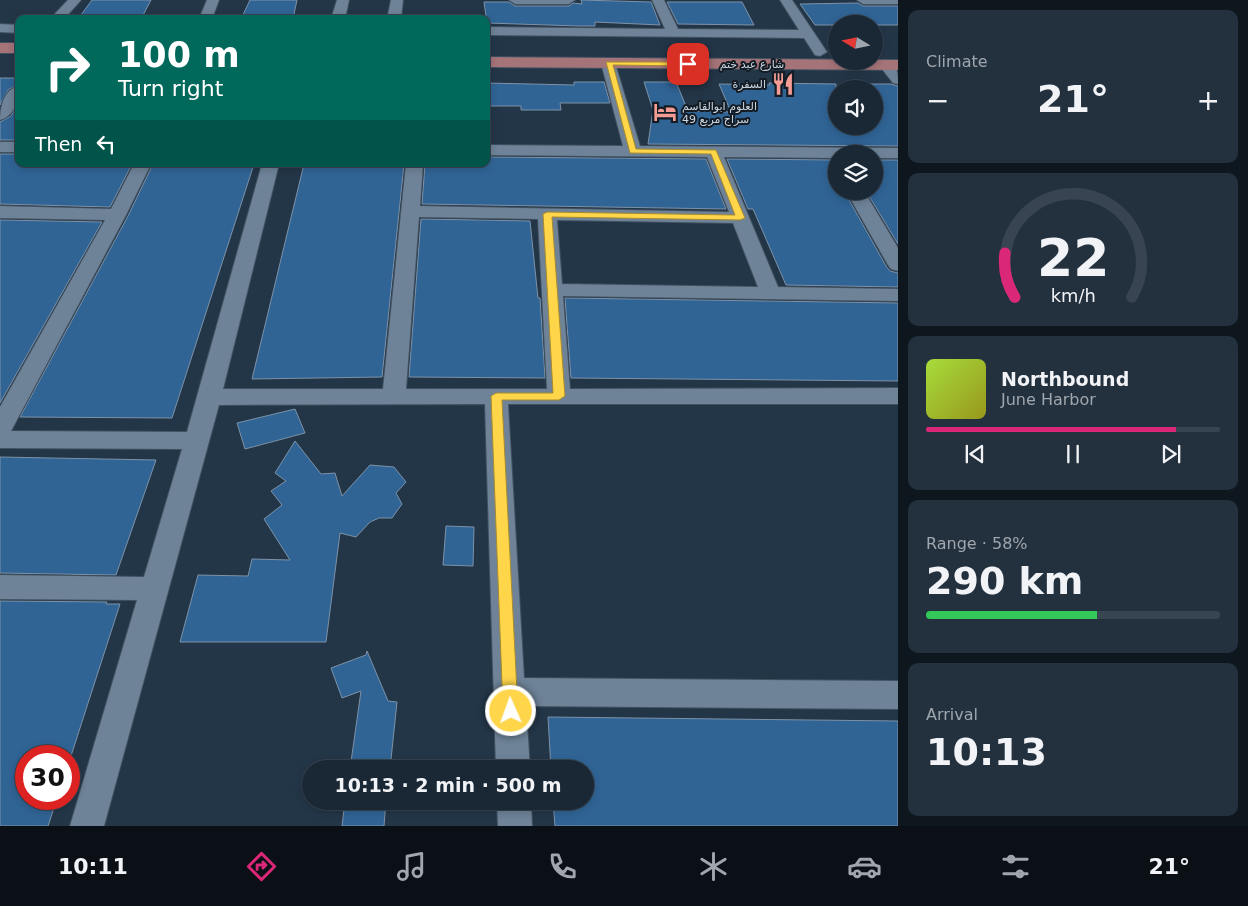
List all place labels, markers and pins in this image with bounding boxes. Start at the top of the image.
pin [667,43,709,85]
restaurant icon: السفرة [770,71,796,97]
place label: السفرة [732,78,766,91]
hotel icon: العلوم ابوالقاسم سراج مربع 49 [652,99,678,125]
place label: العلوم ابوالقاسم سراج مربع 49 [682,100,757,126]

